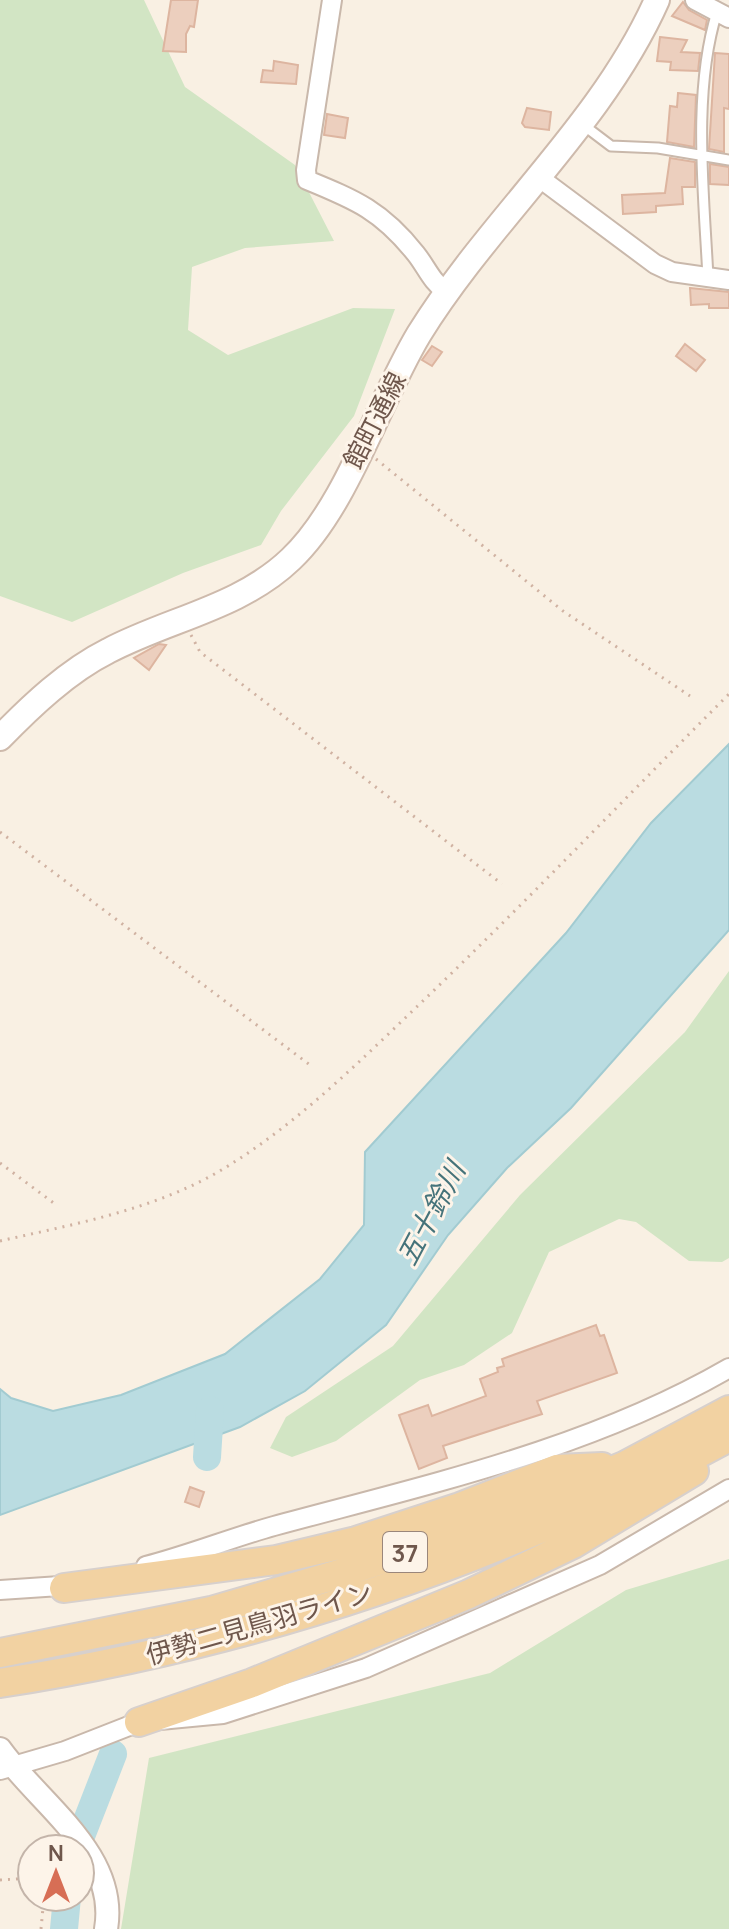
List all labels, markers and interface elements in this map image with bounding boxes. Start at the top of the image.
street label: 館町通線 [334,365,414,475]
water label: 五十鈴川 [387,1152,474,1271]
road number: 37 [383,1532,427,1572]
street label: 伊勢二見鳥羽ライン [142,1573,376,1673]
north arrow [16,1833,96,1913]
text: N [48,1838,64,1868]

